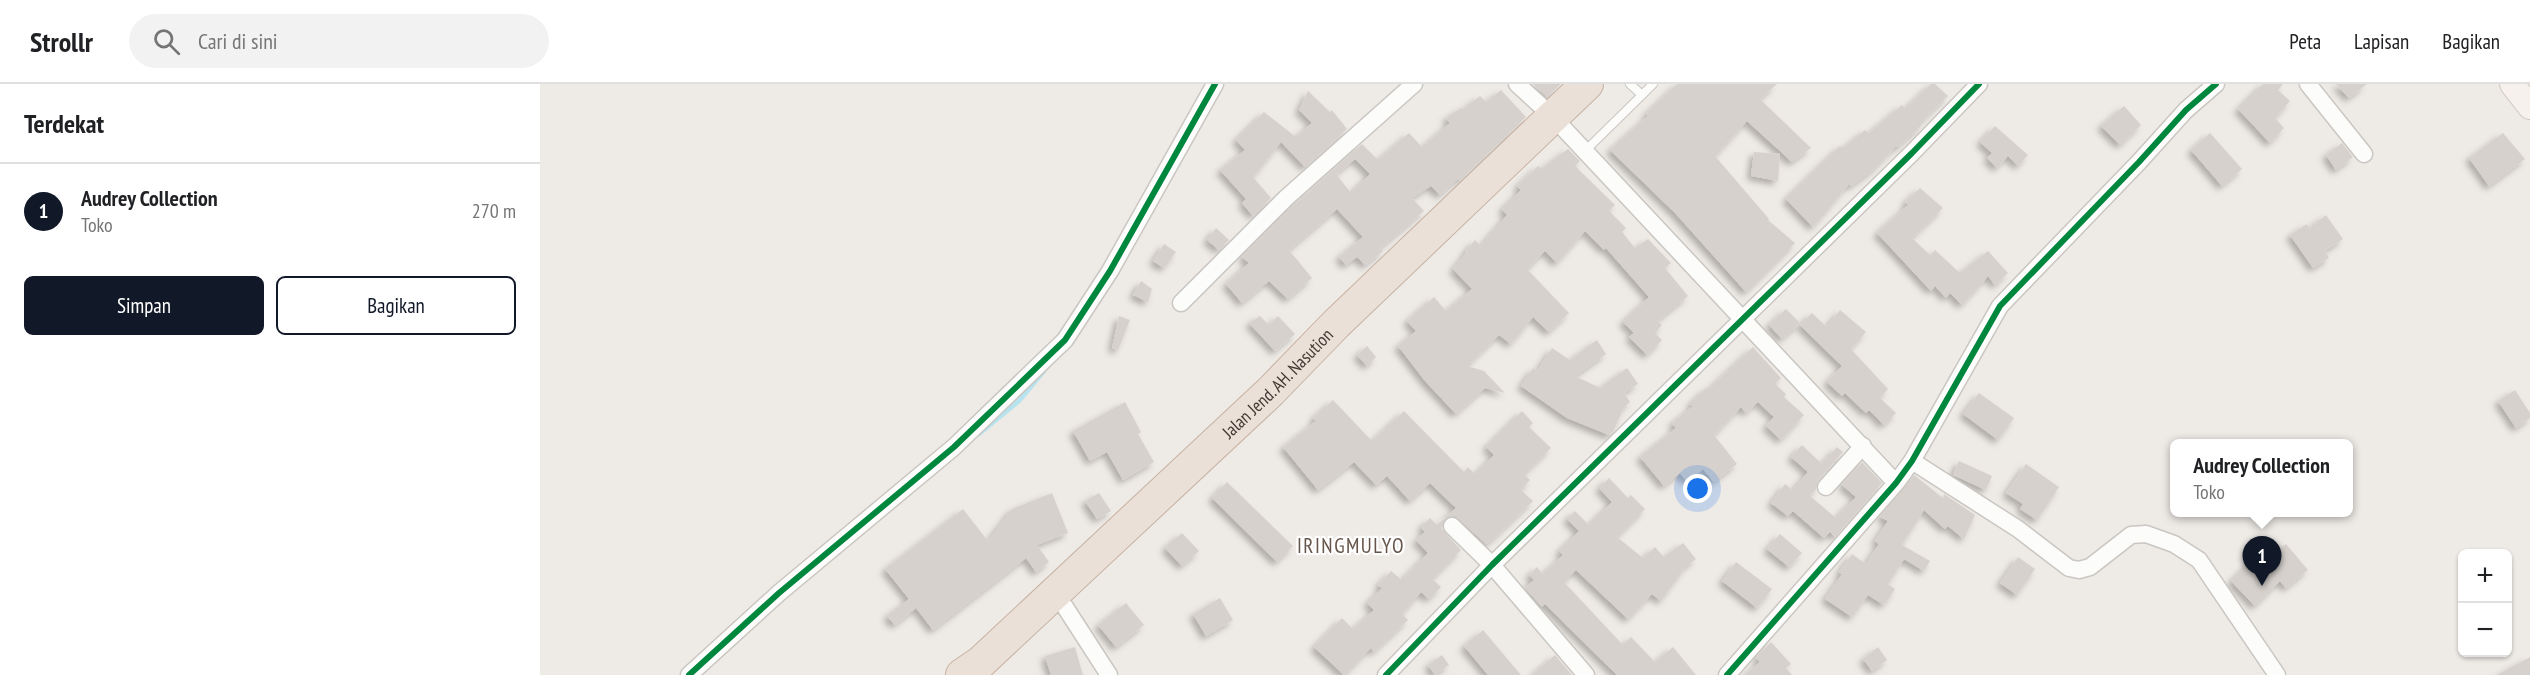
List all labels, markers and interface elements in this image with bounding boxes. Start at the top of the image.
search box [129,14,549,68]
text: Strollr [30,23,93,60]
icon: search [150,25,183,58]
text: Cari di sini [198,27,278,55]
text: Peta [2289,28,2321,55]
text: Lapisan [2354,28,2409,55]
text: Bagikan [2442,28,2500,55]
text: Terdekat [24,107,104,140]
text: Audrey Collection [81,184,218,212]
text: 1 [39,198,48,224]
text: 270 m [472,198,516,224]
text: Toko [81,212,113,238]
button: Simpan [24,276,264,335]
button: Bagikan [276,276,516,335]
street label: Jalan Jend. AH. Nasution [1216,323,1337,443]
popup [2170,439,2353,517]
text: Audrey Collection [2193,451,2330,479]
your location [1683,474,1712,503]
text: Toko [2193,479,2225,505]
district label: IRINGMULYO [1297,532,1405,559]
pin: 1 [2242,536,2282,586]
map controls [2458,549,2512,657]
button: + [2458,549,2512,603]
button: − [2458,603,2512,657]

